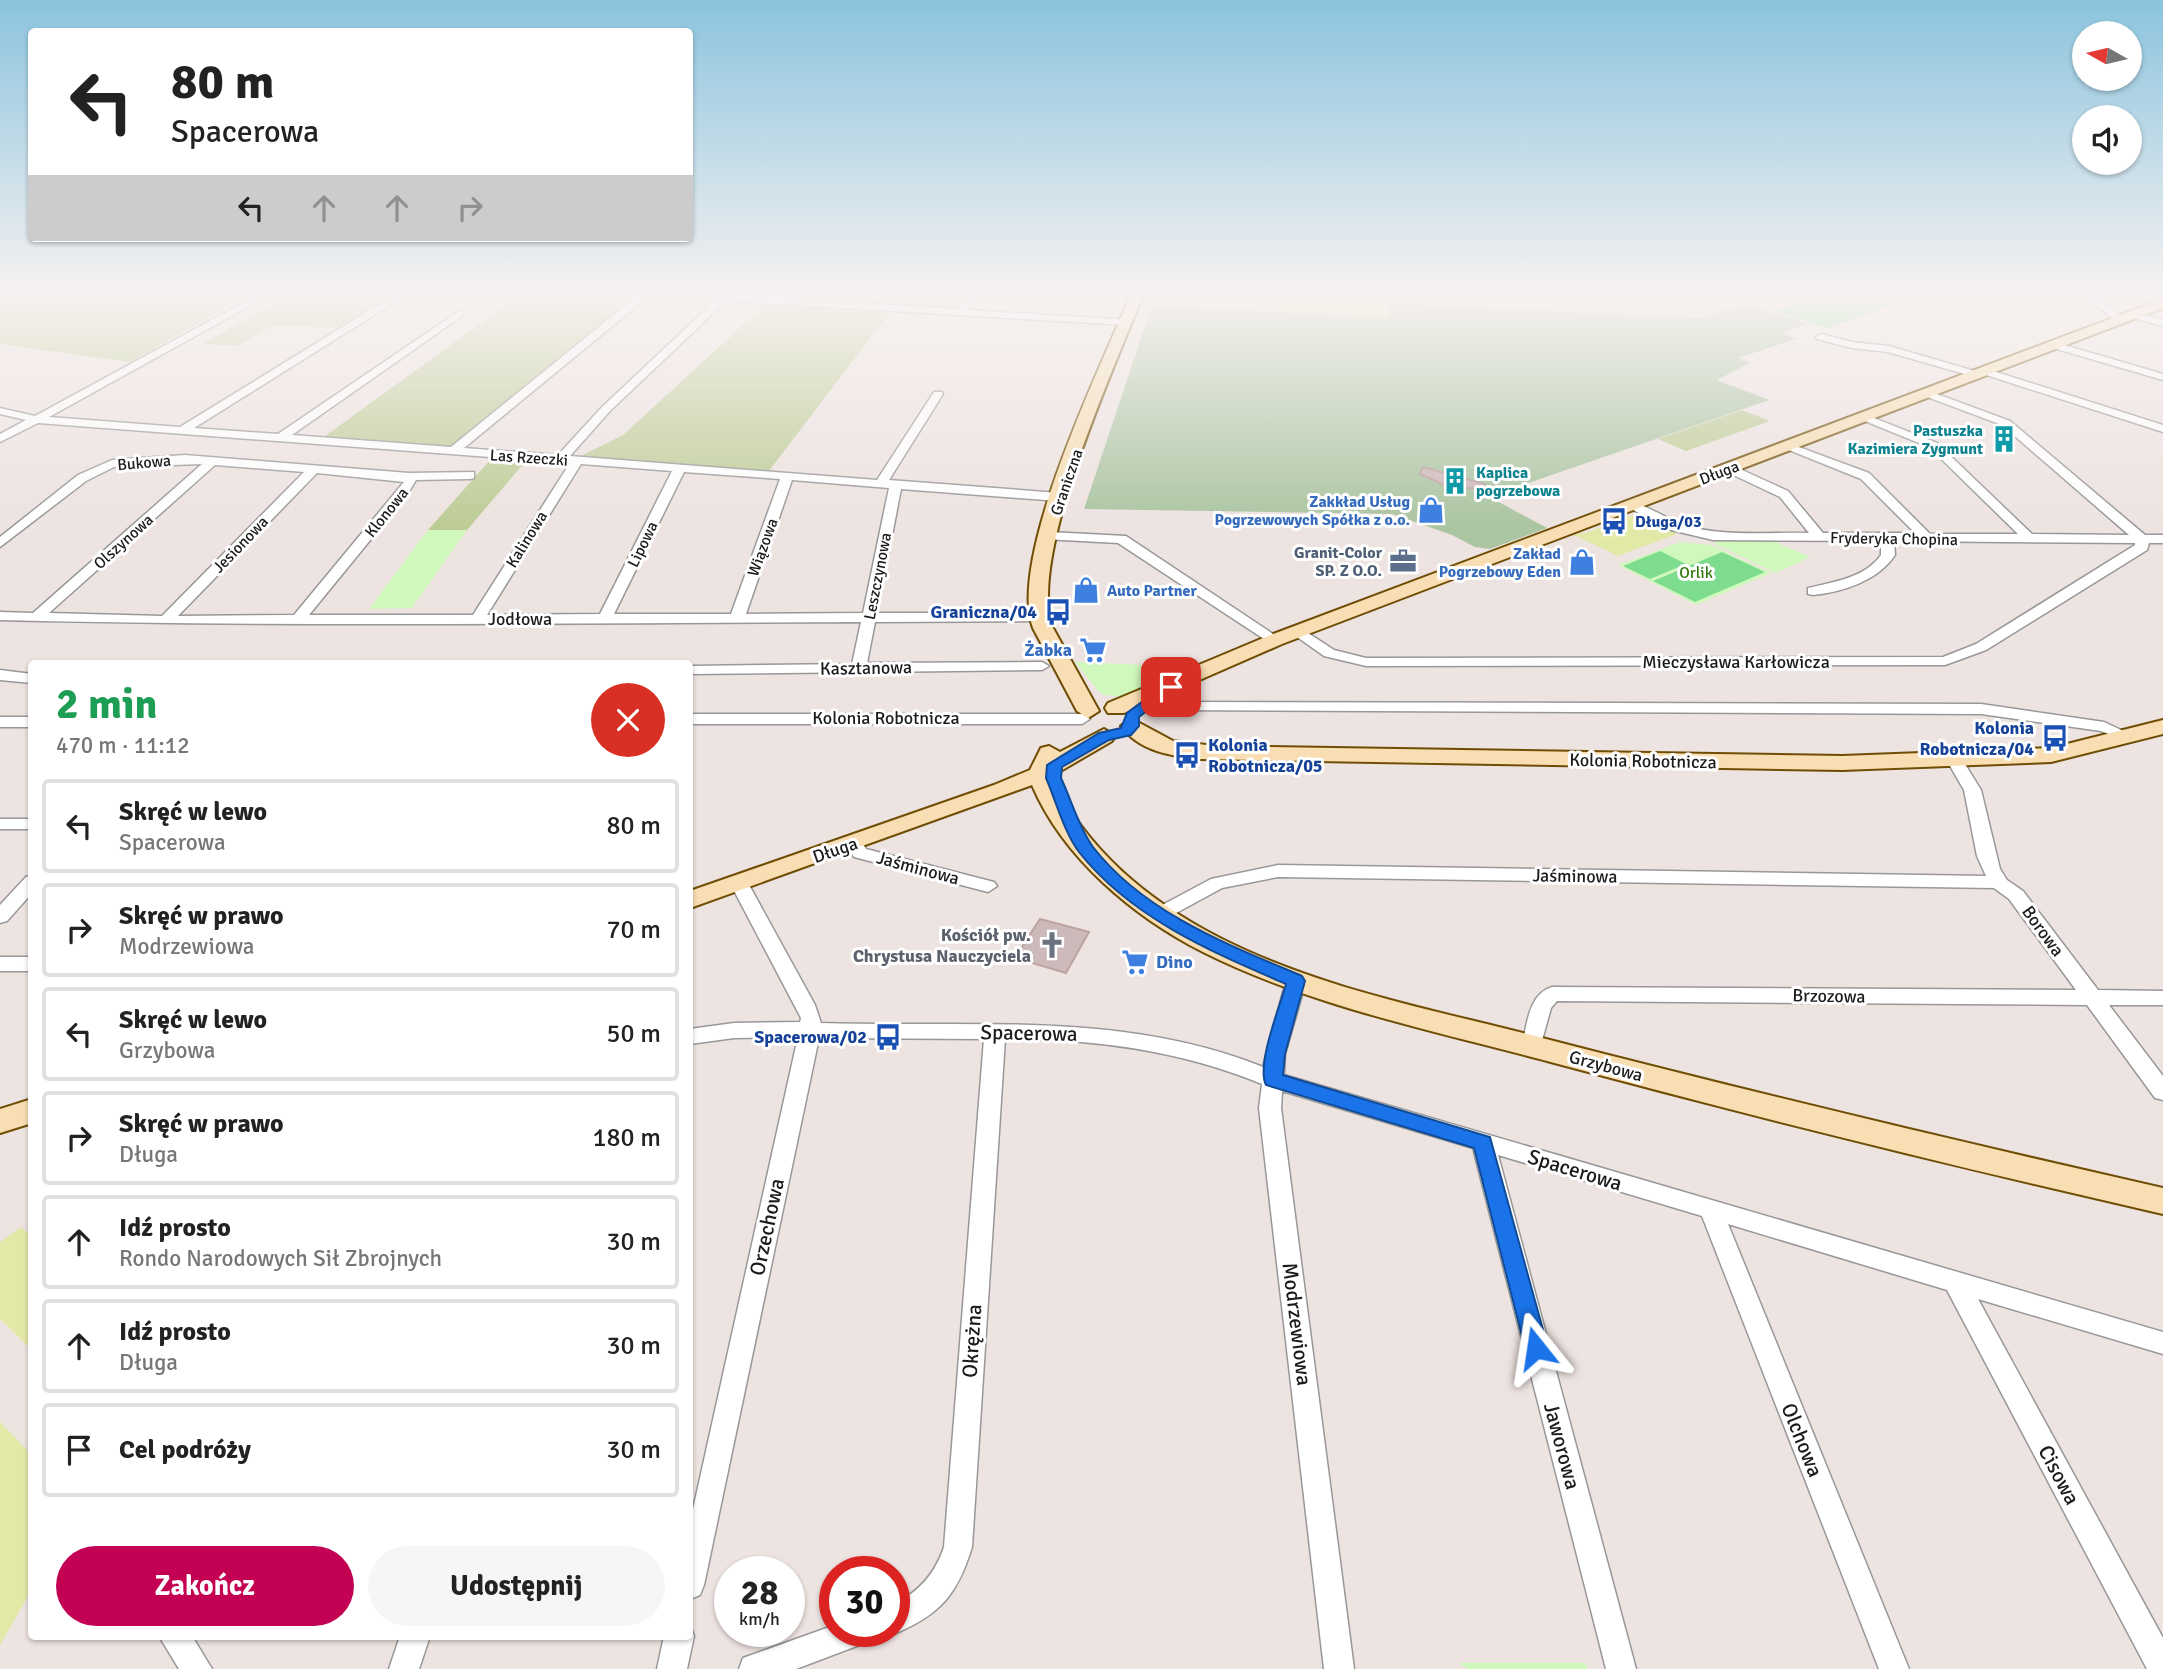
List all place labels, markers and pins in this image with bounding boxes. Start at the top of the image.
place label: Pastuszka Kazimiera Zygmunt [1848,421,1983,459]
building icon: Pastuszka Kazimiera Zygmunt [1989,424,2019,454]
place label: Kaplica pogrzebowa [1476,463,1560,501]
building icon: Kaplica pogrzebowa [1440,466,1470,496]
place label: Zakkład Usług Pogrzewowych Spółka z o.o. [1215,492,1410,530]
shop icon: Zakkład Usług Pogrzewowych Spółka z o.o. [1416,495,1446,525]
bus stop icon: Długa/03 [1599,506,1629,536]
place label: Długa/03 [1635,512,1702,532]
place label: Granit-Color SP. Z O.O. [1294,543,1383,581]
place label: Zakład Pogrzebowy Eden [1439,544,1561,582]
office icon: Granit-Color SP. Z O.O. [1388,546,1418,576]
shop icon: Zakład Pogrzebowy Eden [1567,547,1597,577]
shop icon: Auto Partner [1071,575,1101,605]
place label: Auto Partner [1107,581,1197,601]
bus stop icon: Graniczna/04 [1043,597,1073,627]
place label: Graniczna/04 [931,601,1037,623]
supermarket icon: Żabka [1078,635,1108,665]
place label: Żabka [1024,639,1072,661]
pin [1141,657,1201,717]
place label: Kolonia Robotnicza/04 [1919,717,2034,760]
bus stop icon: Kolonia Robotnicza/04 [2040,723,2070,753]
place label: Kolonia Robotnicza/05 [1208,734,1323,777]
bus stop icon: Kolonia Robotnicza/05 [1172,740,1202,770]
place label: Kościół pw. Chrystusa Nauczyciela [853,924,1031,967]
church icon: Kościół pw. Chrystusa Nauczyciela [1037,930,1067,960]
supermarket icon: Dino [1120,947,1150,977]
place label: Dino [1156,951,1193,973]
bus stop icon: Spacerowa/02 [873,1022,903,1052]
place label: Spacerowa/02 [754,1026,867,1048]

